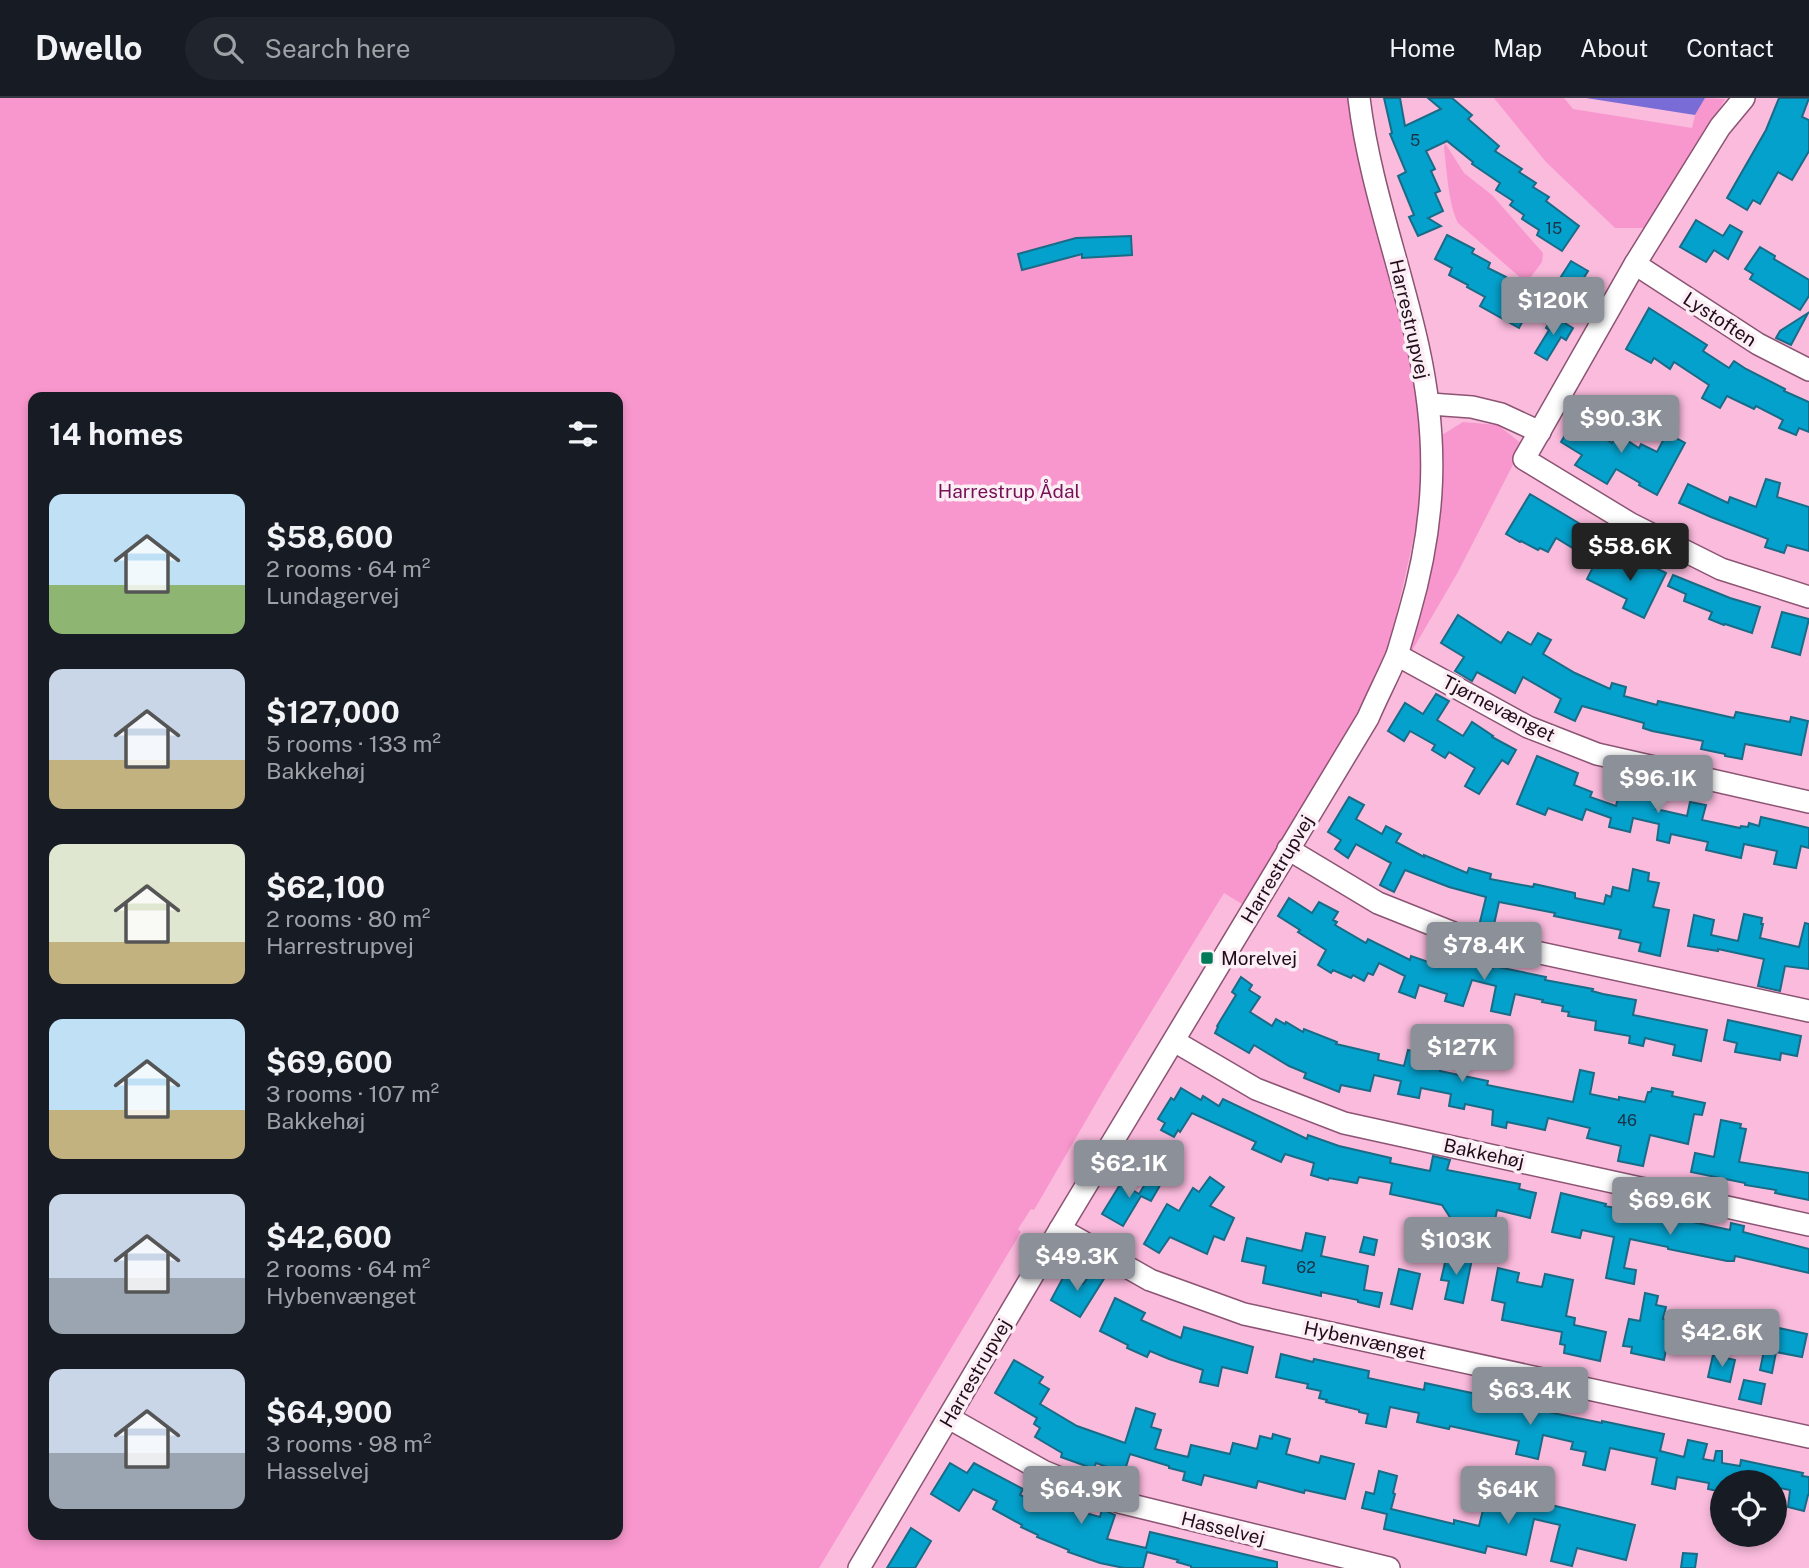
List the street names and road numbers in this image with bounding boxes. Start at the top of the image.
street label: Harrestrupvej [1386,257,1434,381]
street label: Lystoften [1679,287,1761,351]
street label: Tjørnevænget [1439,670,1559,746]
street label: Harrestrupvej [1236,811,1318,927]
street label: Bakkehøj [1442,1134,1526,1172]
street label: Harrestrupvej [935,1315,1015,1431]
street label: Hybenvænget [1302,1316,1428,1364]
street label: Hasselvej [1179,1507,1267,1549]

